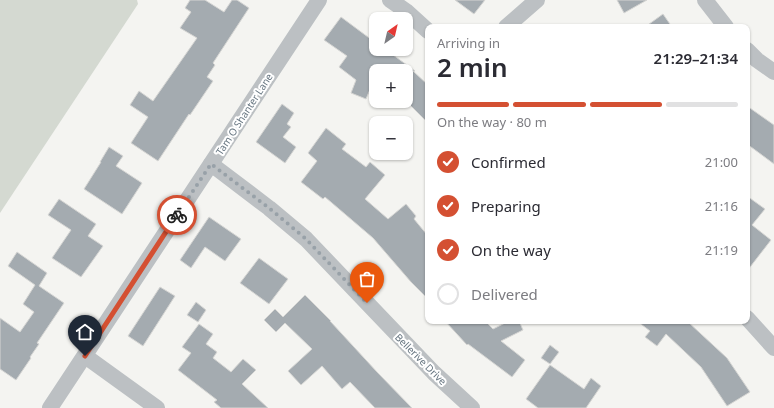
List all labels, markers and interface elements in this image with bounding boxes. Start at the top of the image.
north arrow [369,12,413,56]
map controls [369,12,413,160]
text: Arriving in [437,34,500,52]
text: 21:29–21:34 [654,48,738,68]
text: 2 min [437,49,508,85]
button: + [369,64,413,108]
street label: Tam O Shanter Lane [212,70,276,158]
text: On the way · 80 m [437,113,547,131]
button: − [369,116,413,160]
icon: check [437,151,459,173]
text: Confirmed [471,152,546,172]
text: 21:00 [705,153,738,171]
courier [157,195,197,235]
icon: check [437,195,459,217]
text: Preparing [471,196,541,216]
text: 21:16 [705,197,738,215]
icon: bike [166,204,188,226]
icon: check [437,239,459,261]
text: On the way [471,240,551,260]
text: 21:19 [705,241,738,259]
pin [350,262,384,303]
icon: bag [356,268,378,290]
text: Delivered [471,284,538,304]
pin [68,315,102,356]
icon: home [74,321,96,343]
street label: Bellerive Drive [392,330,450,388]

